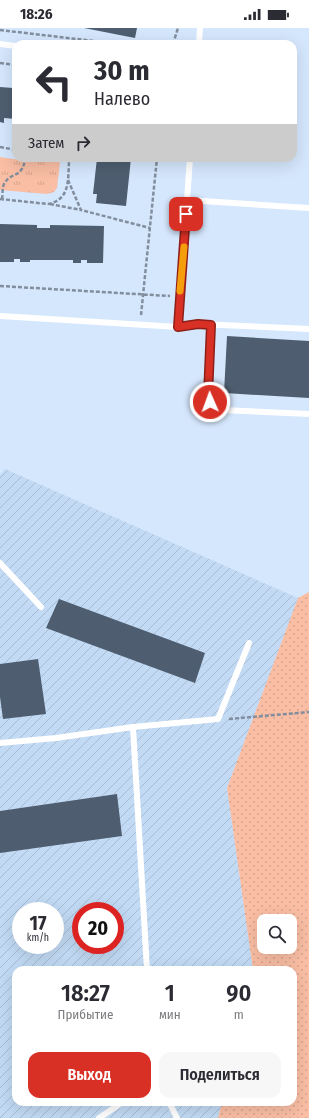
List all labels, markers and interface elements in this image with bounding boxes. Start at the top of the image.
text: 18:26 [20,5,53,23]
text: 30 m [94,54,150,87]
icon: left [28,56,80,108]
text: Налево [94,88,150,110]
icon: right [72,132,94,154]
text: Затем [28,134,64,152]
pin [169,197,203,231]
icon: arrive [175,203,197,225]
position arrow [189,381,231,423]
speed limit sign: 20 [72,902,124,954]
text: 17 [30,911,46,935]
map controls [257,914,297,954]
button: search [257,914,297,954]
text: km/h [27,932,49,944]
text: 18:27 [61,979,110,1007]
text: 1 [165,979,175,1007]
text: 90 [226,979,251,1007]
text: Прибытие [58,1007,113,1022]
text: мин [159,1007,181,1022]
text: m [234,1007,244,1022]
button: Выход [28,1052,151,1098]
button: Поделиться [159,1052,281,1098]

